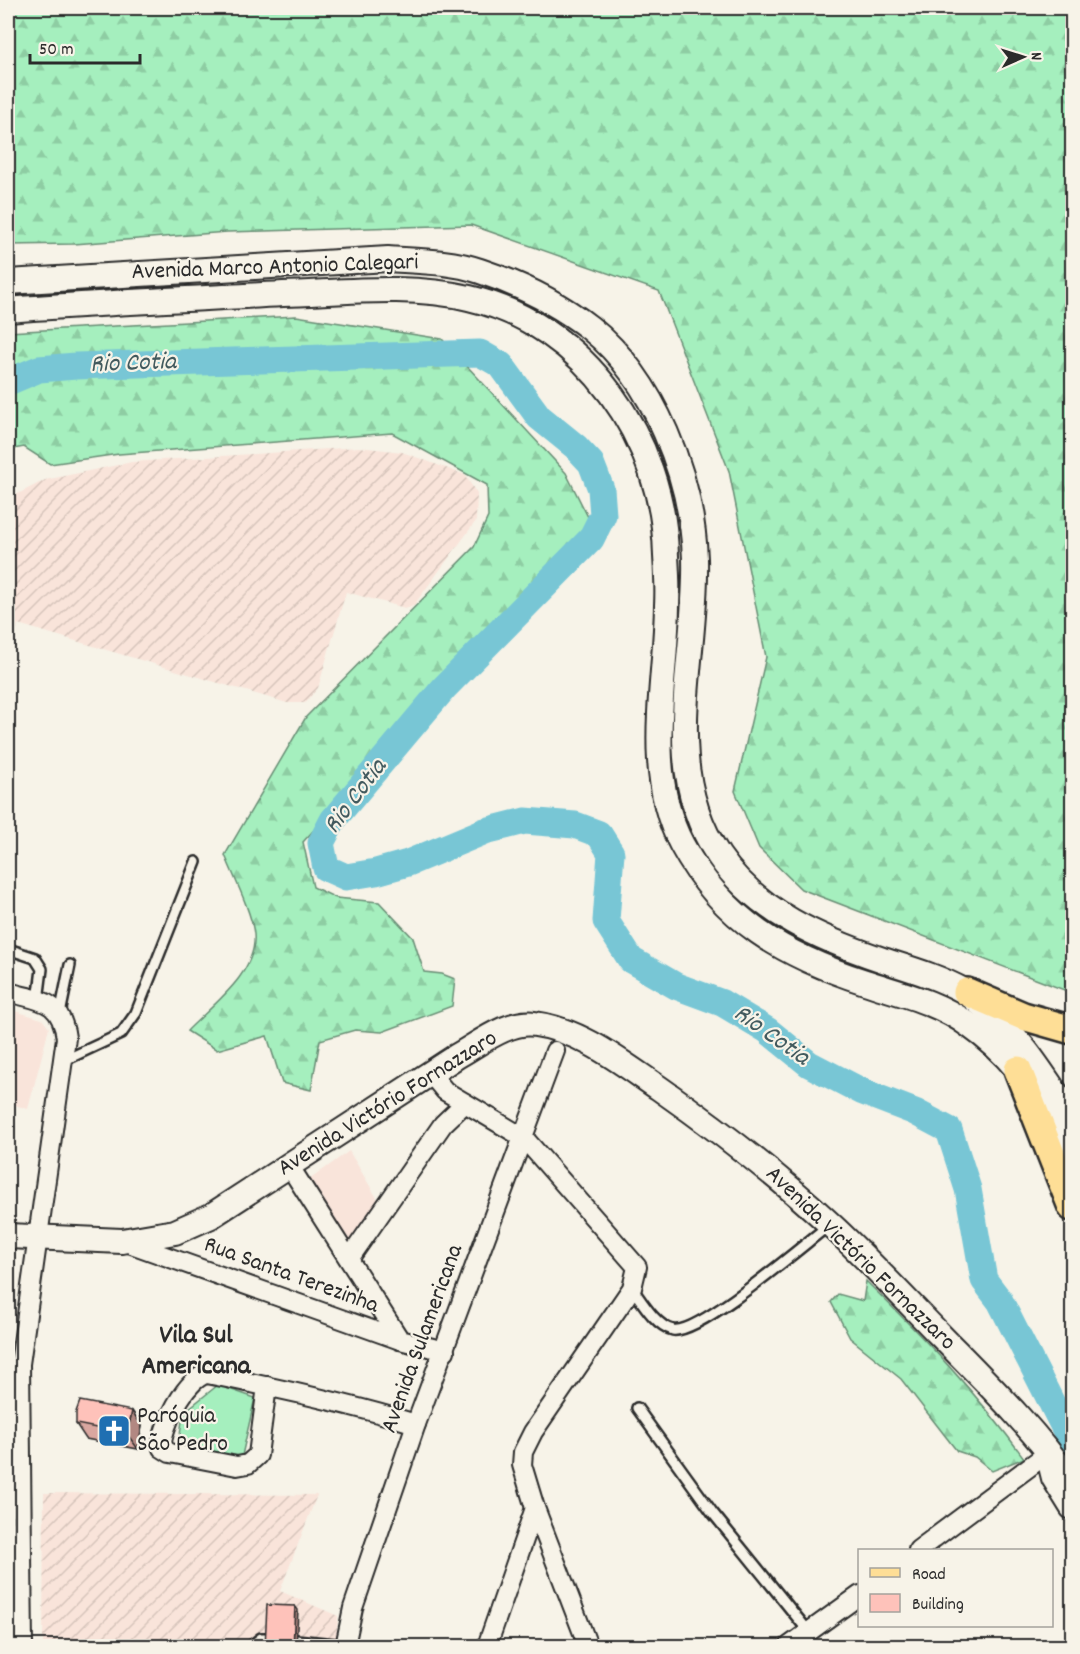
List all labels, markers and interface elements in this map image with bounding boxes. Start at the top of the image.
scale bar [30,27,140,65]
north arrow [993,27,1053,87]
text: 50 m [39,38,74,63]
text: N [1024,52,1047,61]
street label: Avenida Marco Antonio Calegari [131,246,419,290]
water label: Rio Cotia [89,344,178,384]
water label: Rio Cotia [315,750,398,842]
water label: Rio Cotia [725,996,818,1077]
street label: Avenida Victório Fornazzaro [272,1022,504,1186]
street label: Avenida Victório Fornazzaro [757,1159,963,1359]
street label: Rua Santa Terezinha [199,1229,384,1324]
street label: Avenida Sulamericana [373,1239,473,1438]
district label: Vila Sul Americana [142,1317,252,1387]
place label: Paróquia São Pedro [137,1400,228,1462]
church icon: Paróquia São Pedro [96,1413,132,1449]
legend [858,1549,1053,1627]
text: Road [912,1563,946,1588]
text: Building [912,1593,964,1618]

